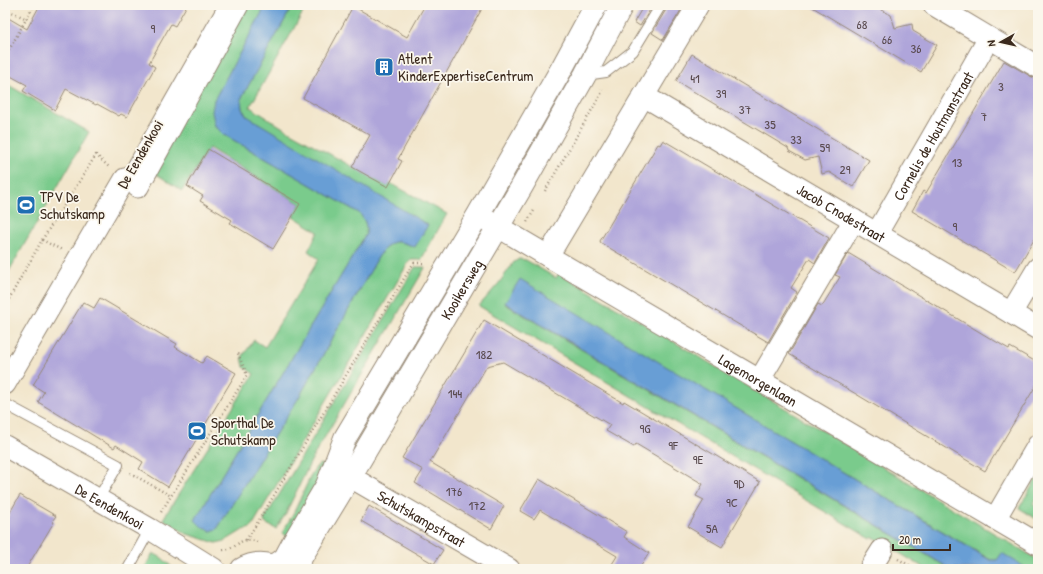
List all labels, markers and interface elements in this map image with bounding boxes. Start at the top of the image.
house number: 68 [857,15,868,33]
house number: 9 [151,19,156,37]
north arrow [981,22,1021,62]
house number: 66 [882,30,892,48]
house number: 36 [910,39,922,57]
text: N [984,39,998,47]
place label: Atlent KinderExpertiseCentrum [398,48,533,86]
building icon: Atlent KinderExpertiseCentrum [373,56,395,78]
street label: Cornelis de Houtmanstraat [887,67,979,204]
house number: 41 [690,69,700,87]
house number: 3 [998,77,1004,95]
house number: 39 [716,84,727,102]
house number: 37 [739,100,751,118]
house number: 7 [981,107,987,125]
house number: 35 [764,115,776,133]
street label: De Eendenkooi [112,116,168,192]
house number: 33 [790,130,802,148]
house number: 59 [820,138,830,156]
house number: 13 [952,153,962,171]
house number: 29 [840,160,851,178]
street label: Jacob Cnodestraat [793,178,890,247]
place label: TPV De Schutskamp [40,186,105,224]
sports icon: TPV De Schutskamp [15,194,37,216]
house number: 9 [953,217,958,235]
street label: Kooikersweg [435,255,487,323]
house number: 182 [476,345,492,363]
street label: Lagemorgenlaan [715,348,802,411]
house number: 144 [448,384,462,402]
place label: Sporthal De Schutskamp [211,412,276,450]
house number: 9G [639,419,651,437]
sports icon: Sporthal De Schutskamp [186,420,208,442]
house number: 9F [668,436,679,454]
house number: 9E [693,450,704,468]
house number: 9D [734,474,745,492]
street label: De Eendenkooi [72,478,148,534]
house number: 176 [446,482,462,500]
street label: Schutskampstraat [374,484,470,552]
house number: 9C [726,493,738,511]
house number: 172 [468,496,486,514]
house number: 5A [706,519,719,537]
scale bar [893,526,950,552]
text: 20 m [899,531,921,548]

